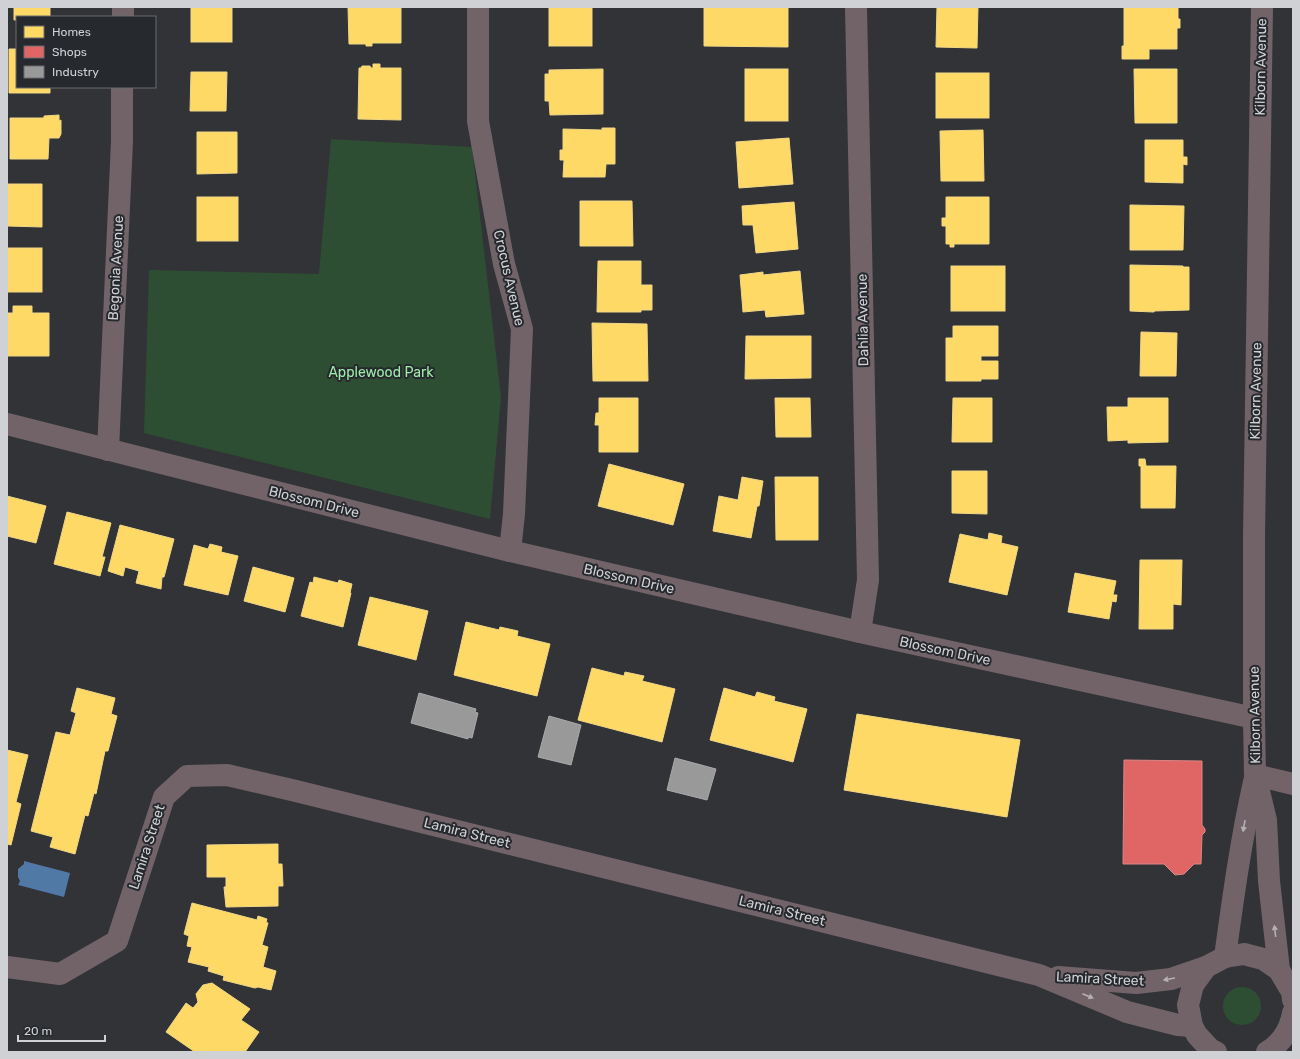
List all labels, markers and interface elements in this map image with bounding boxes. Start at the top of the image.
legend [16,16,156,88]
street label: Kilborn Avenue [1252,18,1270,116]
text: Homes [52,25,91,39]
text: Shops [52,45,87,59]
text: Industry [52,65,99,79]
street label: Begonia Avenue [105,215,127,321]
street label: Crocus Avenue [490,228,528,328]
street label: Dahlia Avenue [854,273,872,366]
street label: Kilborn Avenue [1247,342,1265,440]
park label: Applewood Park [328,364,434,381]
street label: Blossom Drive [267,483,361,521]
street label: Blossom Drive [582,560,676,598]
street label: Blossom Drive [898,633,992,669]
street label: Kilborn Avenue [1246,666,1264,764]
street label: Lamira Street [125,802,169,892]
street label: Lamira Street [422,814,512,852]
one-way arrow [1241,820,1247,832]
street label: Lamira Street [737,892,827,930]
one-way arrow [1272,925,1278,937]
street label: Lamira Street [1055,968,1145,990]
one-way arrow [1163,976,1175,982]
one-way arrow [1082,992,1094,999]
scale bar [18,1017,105,1043]
text: 20 m [24,1024,52,1038]

